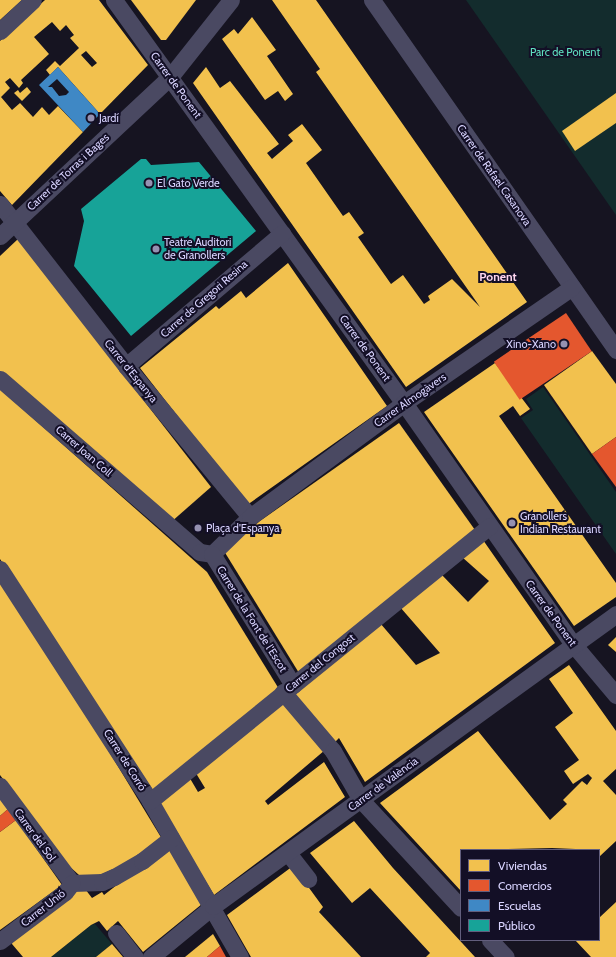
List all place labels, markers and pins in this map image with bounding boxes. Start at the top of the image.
place label: Jardí [99,111,119,125]
marker: Jardí [86,113,96,123]
place label: El Gato Verde [157,176,220,190]
marker: El Gato Verde [144,178,154,188]
place label: Teatre Auditori de Granollers [164,236,231,262]
marker: Teatre Auditori de Granollers [151,244,161,254]
place label: Xino-Xano [506,337,556,351]
marker: Xino-Xano [559,339,569,349]
place label: Granollers Indian Restaurant [520,510,601,536]
marker: Granollers Indian Restaurant [507,518,517,528]
place label: Plaça d'Espanya [206,521,280,535]
marker: Plaça d'Espanya [193,523,203,533]

